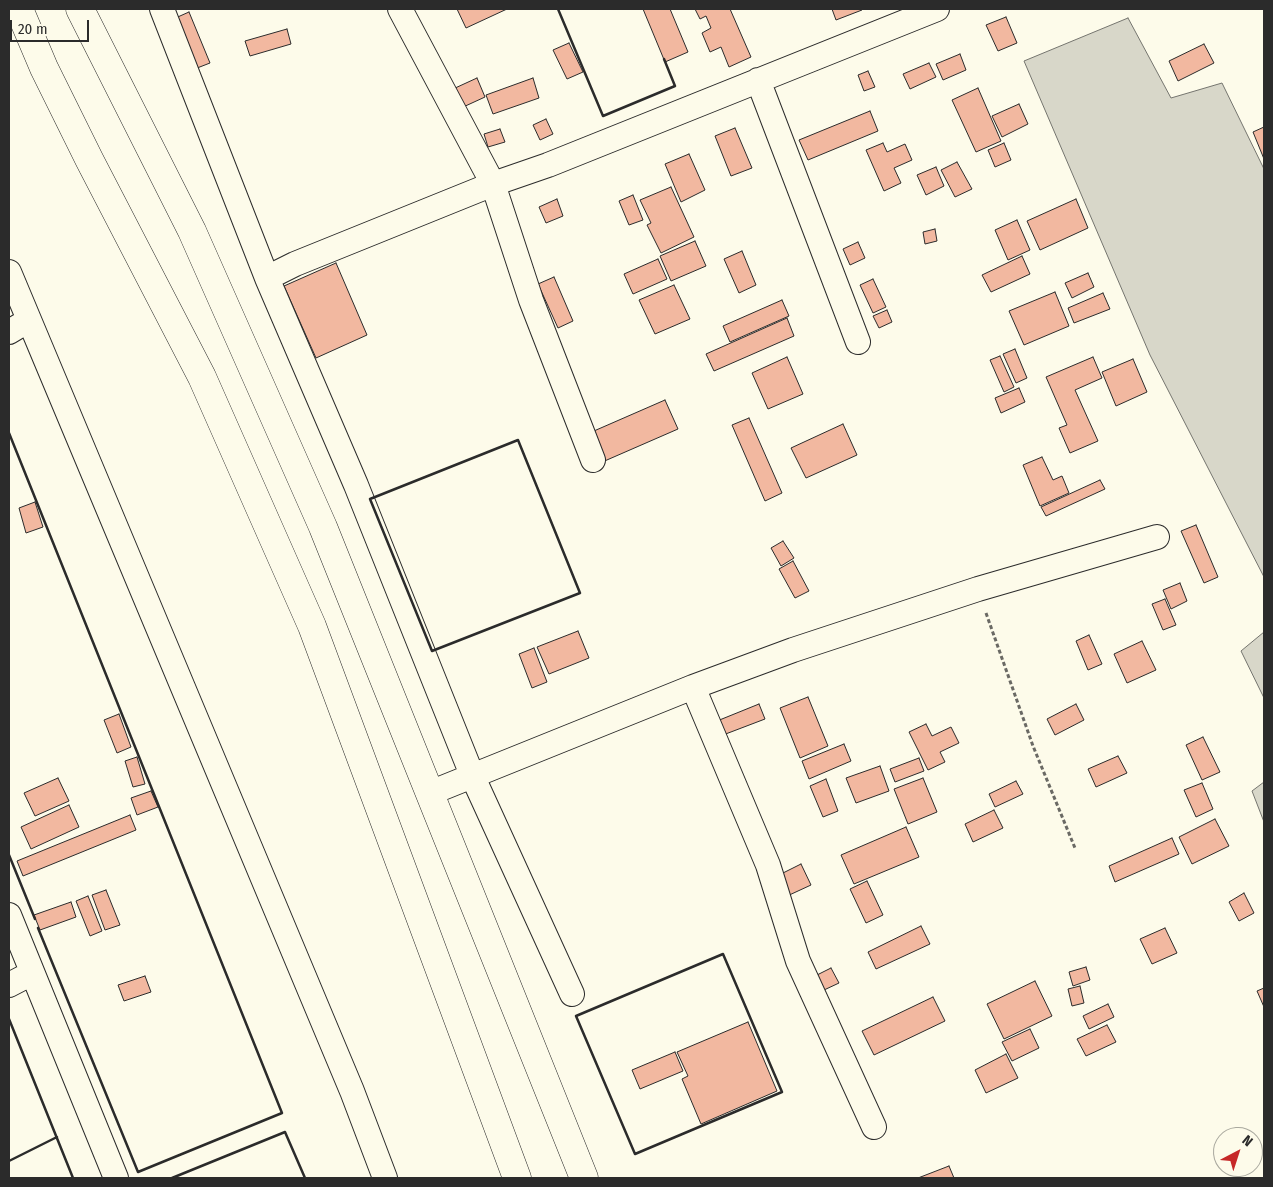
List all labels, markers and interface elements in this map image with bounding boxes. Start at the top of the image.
scale bar [12,10,91,42]
text: 20 m [18,20,48,38]
north arrow [1213,1127,1263,1177]
text: N [1239,1132,1256,1150]

